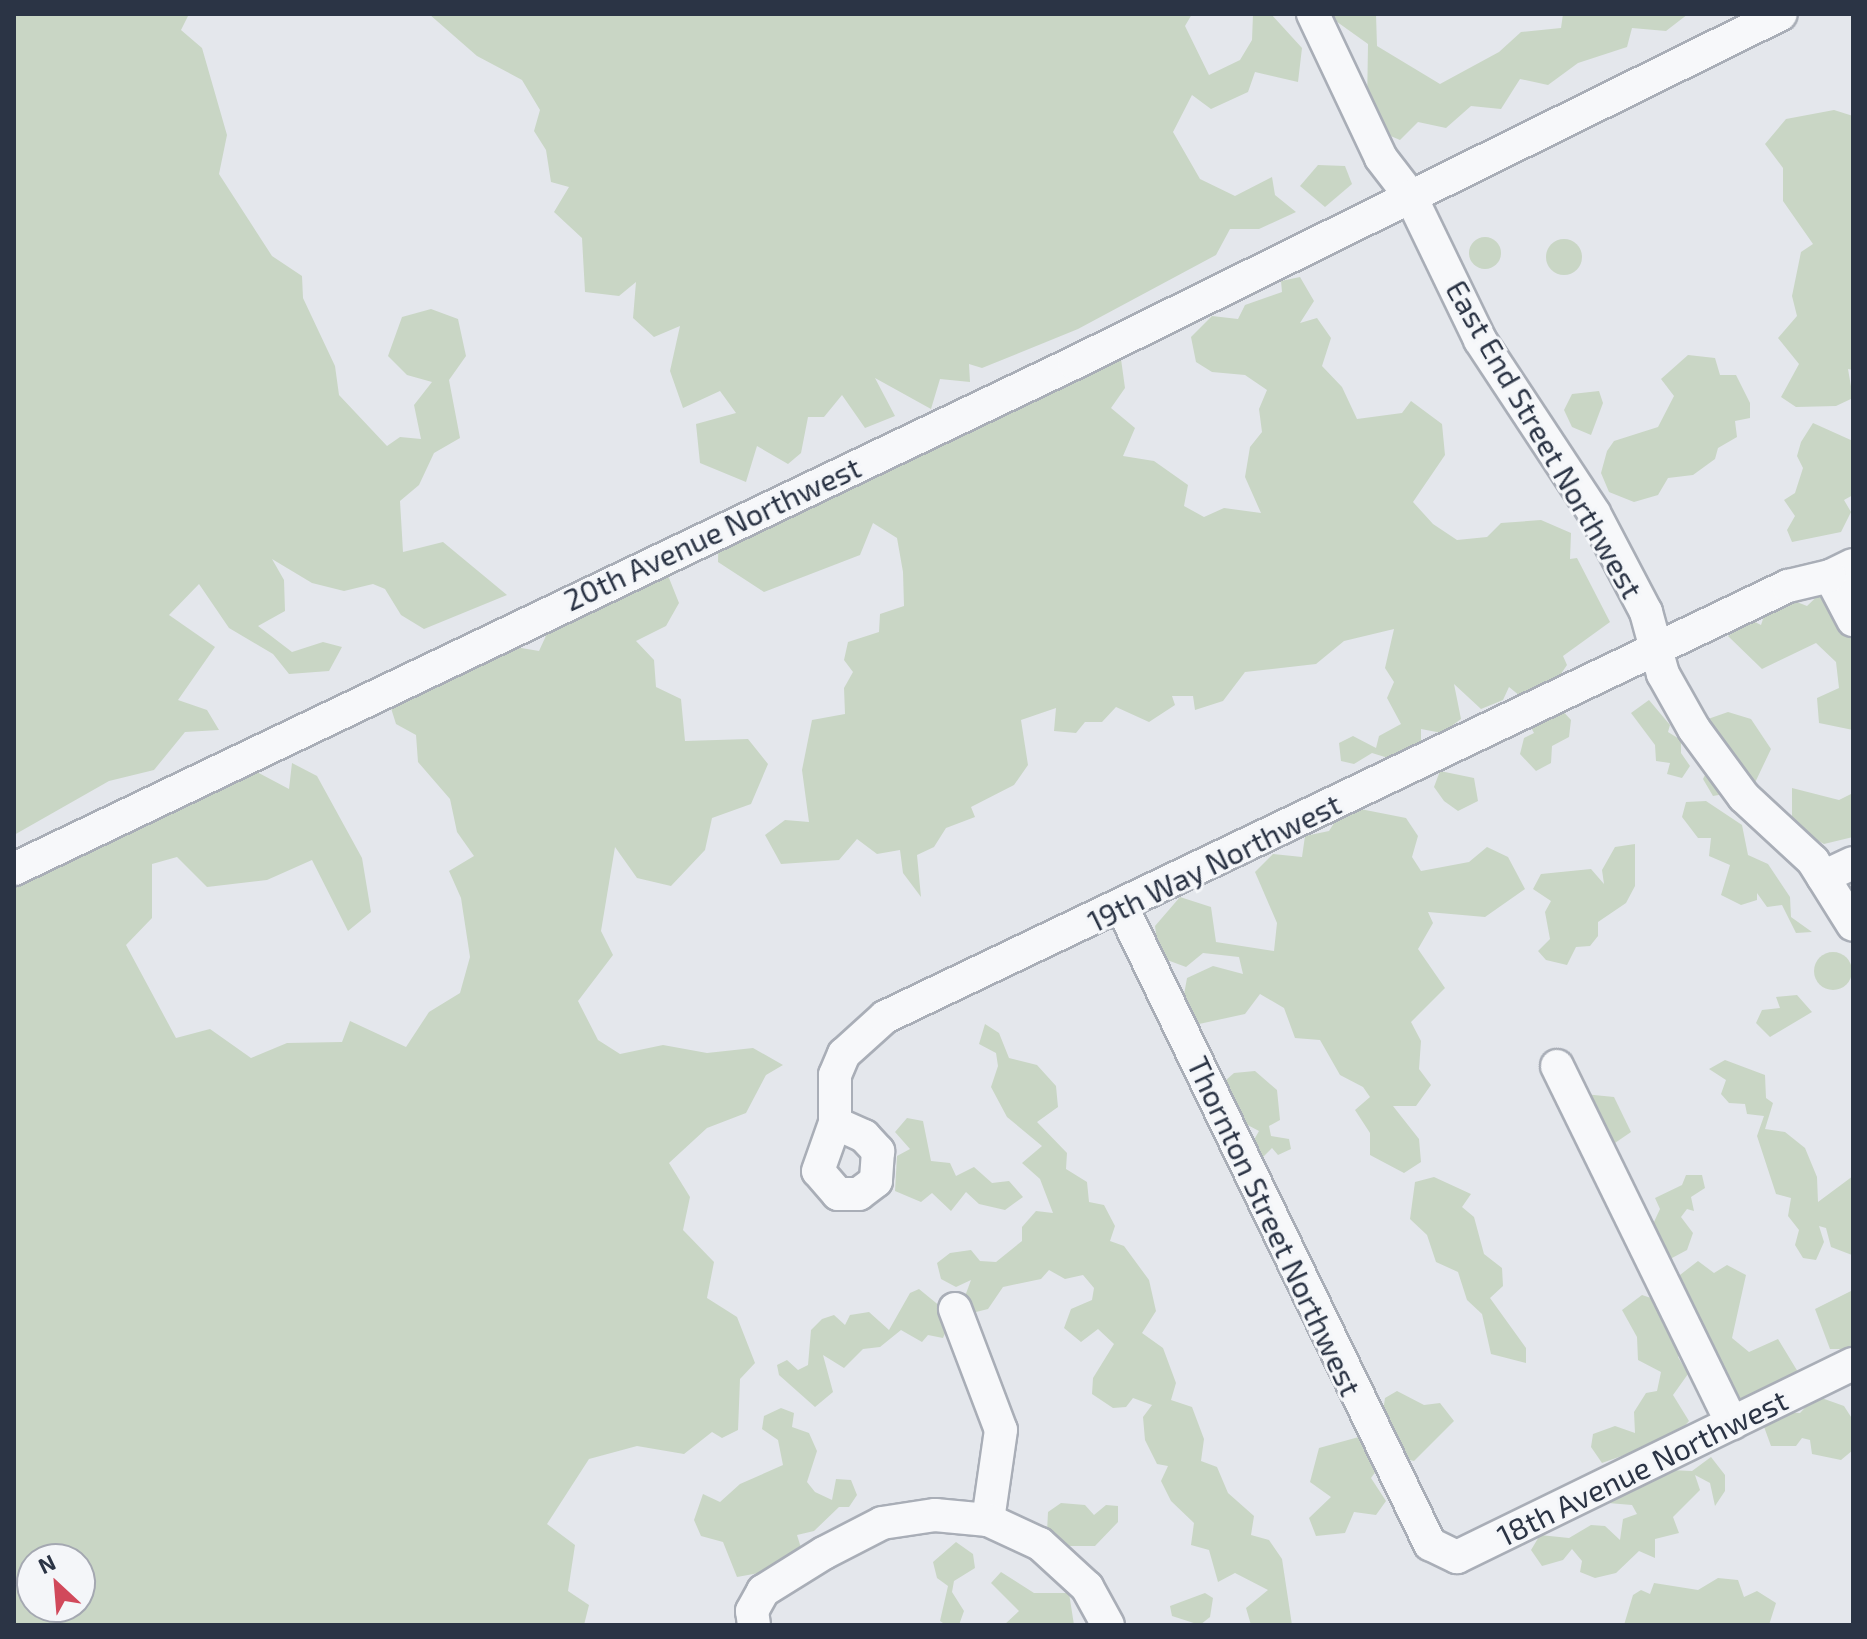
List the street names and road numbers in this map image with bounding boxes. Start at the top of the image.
street label: East End Street Northwest [1439,274,1651,604]
street label: 20th Avenue Northwest [557,448,867,618]
street label: 19th Way Northwest [1081,785,1347,939]
street label: Thornton Street Northwest [1180,1050,1370,1402]
street label: 18th Avenue Northwest [1491,1381,1793,1553]

